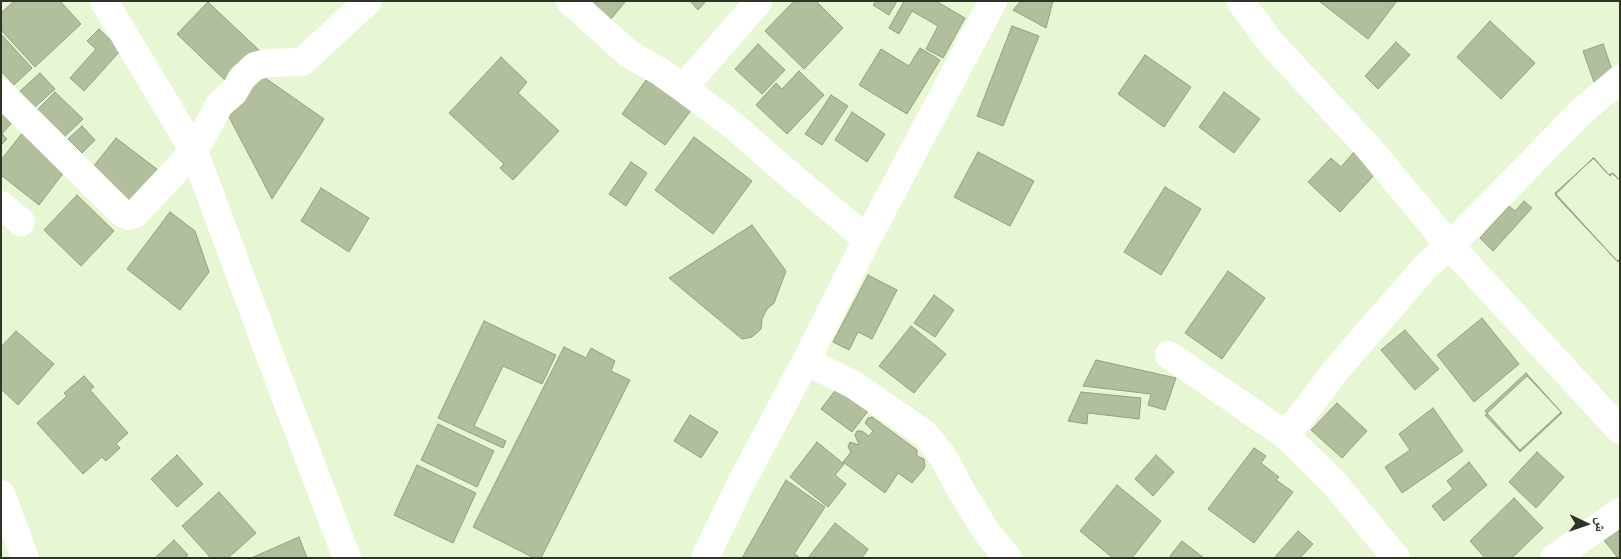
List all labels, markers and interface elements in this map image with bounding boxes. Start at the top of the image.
north arrow [1561,499,1611,549]
text: ش [1593,517,1609,533]

